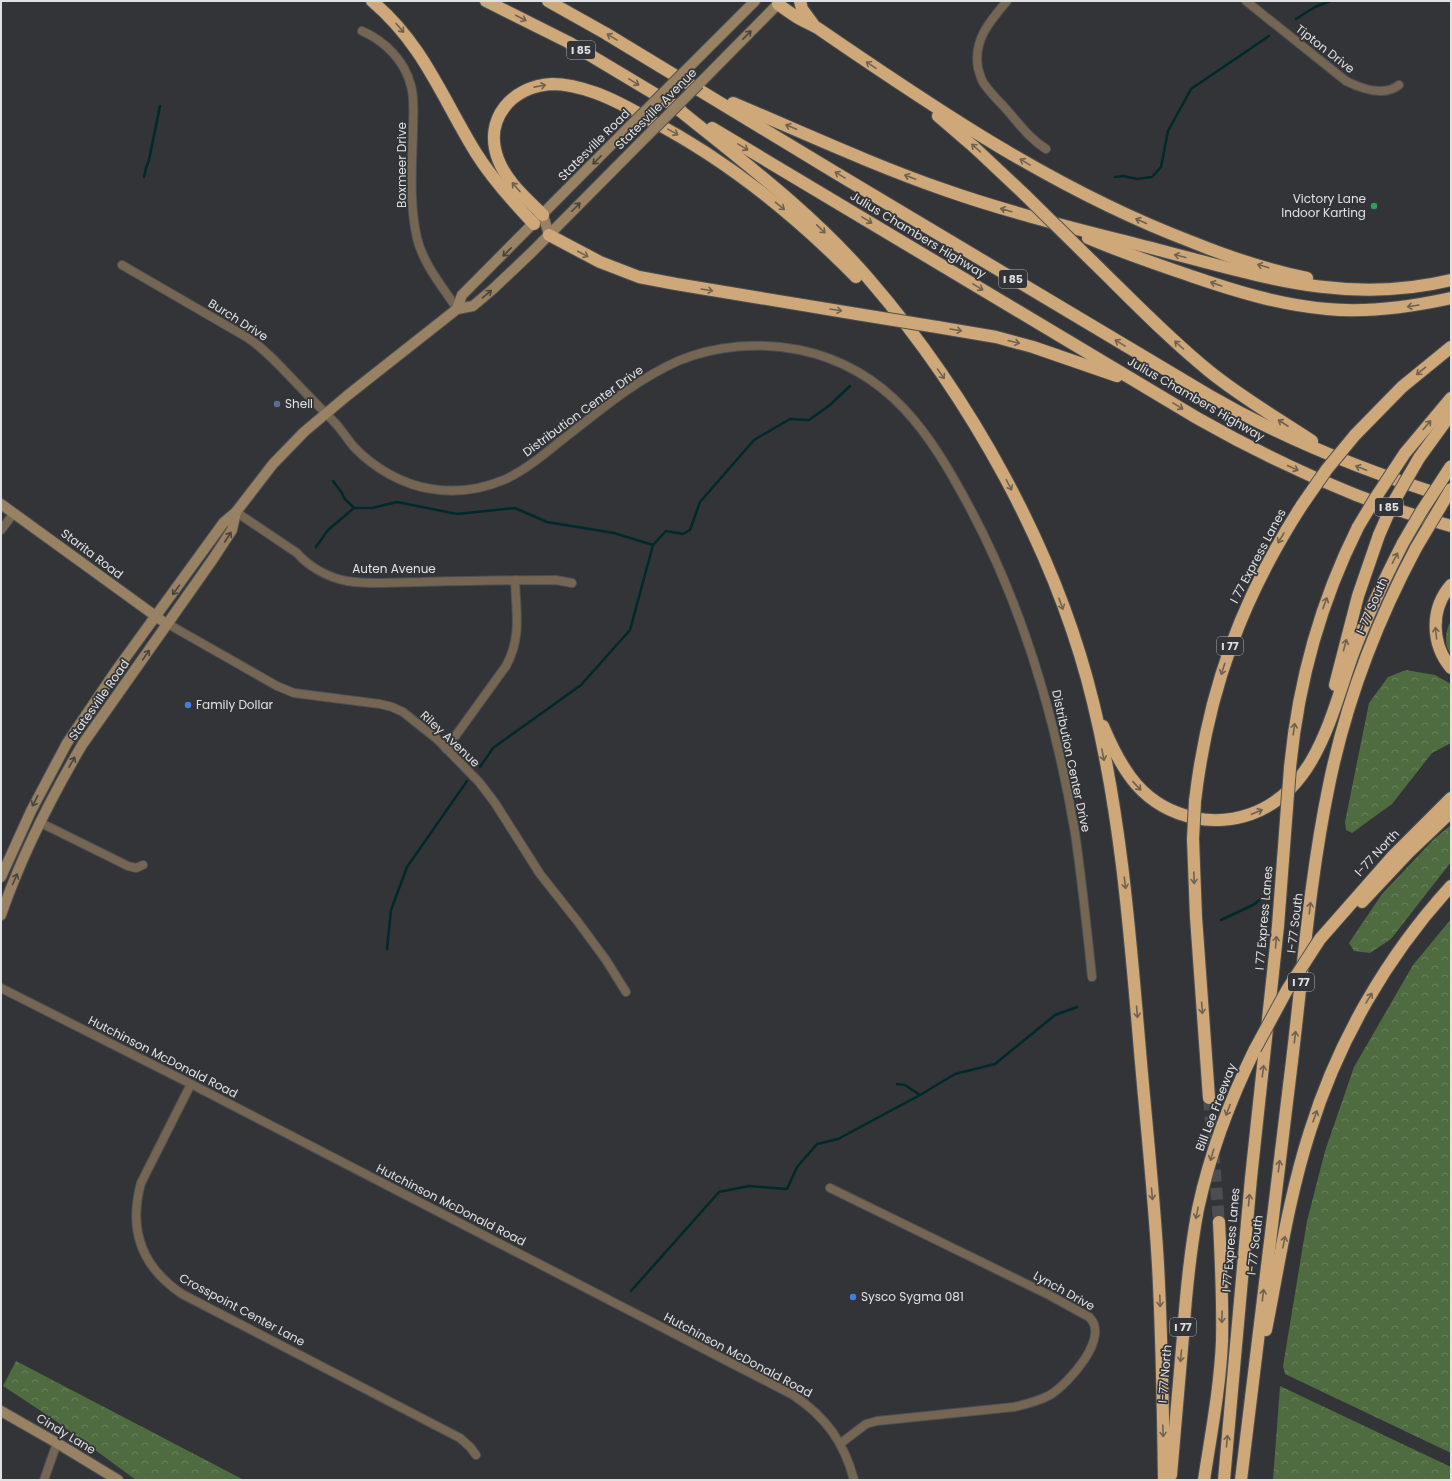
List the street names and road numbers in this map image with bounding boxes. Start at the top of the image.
street label: Tipton Drive [1292,20,1358,77]
road number: I 85 [567,41,595,59]
street label: Statesville Avenue [611,64,700,153]
street label: Statesville Road [554,105,633,184]
street label: Boxmeer Drive [393,122,410,208]
street label: Julius Chambers Highway [847,187,990,282]
road number: I 85 [999,270,1027,288]
street label: Burch Drive [205,294,272,345]
street label: Julius Chambers Highway [1125,352,1268,445]
street label: Distribution Center Drive [519,361,646,460]
road number: I 85 [1375,498,1403,516]
street label: I 77 Express Lanes [1225,506,1290,606]
street label: Starita Road [58,525,127,583]
street label: Auten Avenue [352,560,436,577]
street label: I-77 South [1352,575,1392,637]
road number: I 77 [1217,637,1243,655]
street label: Statesville Road [64,656,133,744]
street label: Distribution Center Drive [1048,688,1095,834]
street label: Riley Avenue [417,707,484,771]
street label: I-77 North [1350,825,1403,880]
street label: I 77 Express Lanes [1250,865,1277,971]
street label: I-77 South [1282,892,1307,954]
road number: I 77 [1288,973,1314,991]
street label: Hutchinson McDonald Road [85,1011,241,1102]
street label: Bill Lee Freeway [1191,1060,1240,1153]
street label: Hutchinson McDonald Road [373,1159,529,1250]
street label: I 77 Express Lanes [1217,1187,1244,1293]
street label: I-77 South [1242,1214,1267,1276]
street label: Lynch Drive [1030,1267,1098,1314]
street label: Crosspoint Center Lane [176,1269,308,1350]
street label: Hutchinson McDonald Road [661,1308,815,1401]
road number: I 77 [1170,1318,1196,1336]
street label: I-77 North [1153,1344,1176,1404]
street label: Cindy Lane [33,1409,99,1458]

